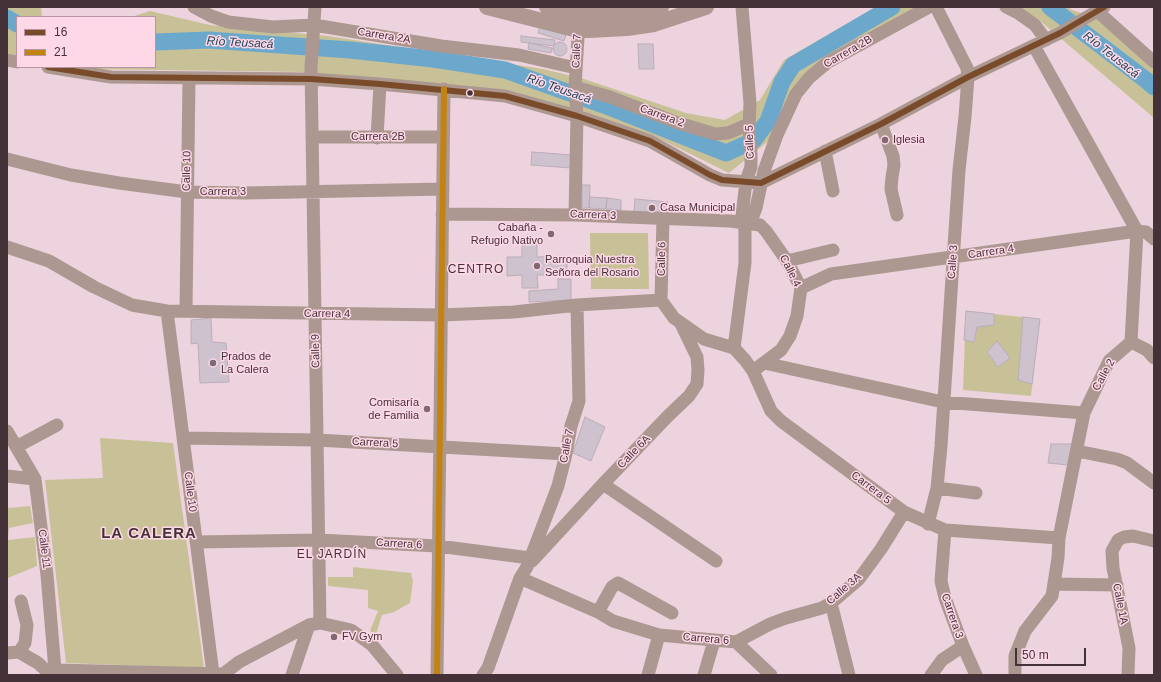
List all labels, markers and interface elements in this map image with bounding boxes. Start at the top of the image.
legend [16,16,156,68]
text: 16 [54,25,67,39]
street label: Carrera 2A [356,25,412,47]
water label: Río Teusacá [1080,29,1142,81]
street label: Carrera 2B [821,33,875,71]
water label: Río Teusacá [206,34,274,52]
street label: Calle 7 [570,34,584,68]
text: 21 [54,45,67,59]
water label: Río Teusacá [525,71,593,107]
unlabelled marker [465,88,475,98]
street label: Carrera 2 [638,102,686,130]
street label: Calle 5 [743,125,757,159]
street label: Carrera 2B [351,130,405,144]
place label: Iglesia [893,133,925,147]
marker: Iglesia [880,135,890,145]
street label: Calle 10 [180,151,194,191]
street label: Carrera 3 [200,185,246,199]
place label: Casa Municipal [660,201,735,215]
marker: Casa Municipal [647,203,657,213]
street label: Carrera 3 [570,208,616,222]
place label: Cabaña - Refugio Nativo [471,221,543,247]
marker: Cabaña - Refugio Nativo [546,229,556,239]
street label: Calle 6 [655,242,669,276]
street label: Carrera 4 [967,242,1015,262]
street label: Calle 3 [945,244,961,280]
place label: Parroquia Nuestra Señora del Rosario [545,253,639,279]
street label: Calle 4 [776,253,804,289]
marker: Parroquia Nuestra Señora del Rosario [532,261,542,271]
district label: CENTRO [448,263,504,277]
street label: Carrera 4 [304,307,350,321]
street label: Calle 9 [309,334,323,368]
place label: Prados de La Calera [221,350,271,376]
street label: Calle 2 [1090,357,1118,393]
marker: Prados de La Calera [208,358,218,368]
place label: Comisaría de Familia [368,396,419,422]
marker: Comisaría de Familia [422,404,432,414]
street label: Calle 7 [557,428,577,464]
street label: Calle 6A [615,432,653,472]
street label: Carrera 5 [351,435,399,451]
street label: Carrera 5 [848,469,894,507]
street label: Calle 10 [181,471,199,513]
district label: LA CALERA [101,525,197,543]
street label: Calle 11 [35,529,53,569]
street label: Carrera 6 [375,536,423,552]
district label: EL JARDÍN [297,548,367,562]
street label: Calle 3A [824,570,864,608]
street label: Calle 1A [1110,582,1130,626]
street label: Carrera 3 [938,592,966,640]
place label: FV Gym [342,630,382,644]
street label: Carrera 6 [682,630,730,648]
marker: FV Gym [329,632,339,642]
scale bar [1017,640,1088,666]
text: 50 m [1022,648,1049,662]

